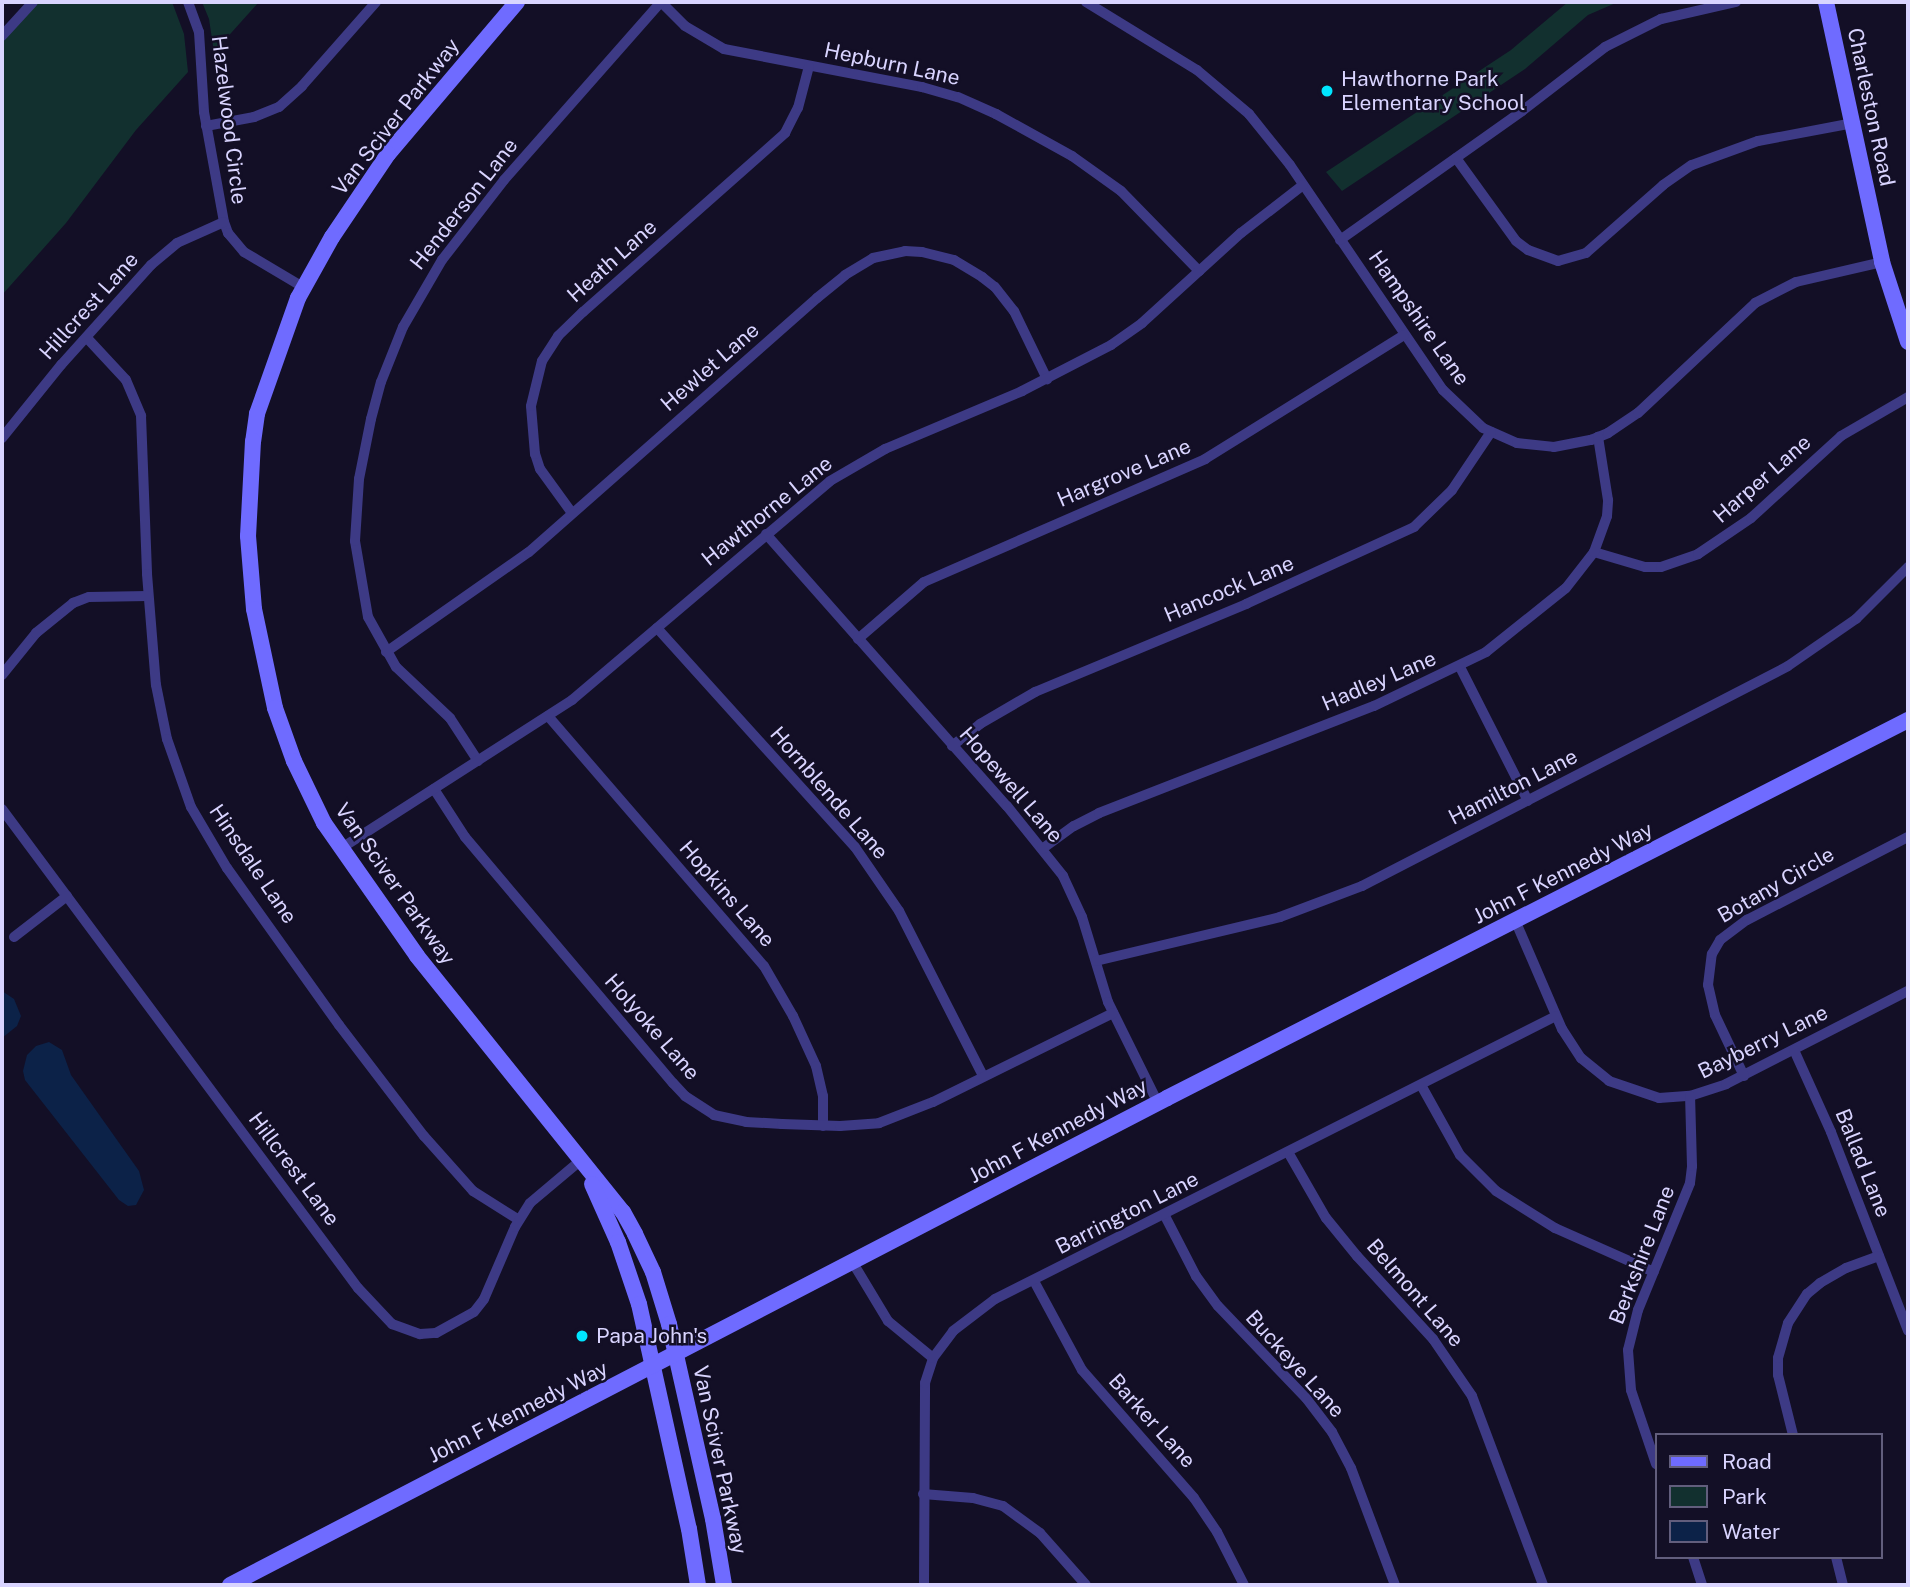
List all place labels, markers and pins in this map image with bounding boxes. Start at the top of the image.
place label: Hawthorne Park Elementary School [1341,66,1525,116]
marker: Hawthorne Park Elementary School [1319,83,1335,99]
place label: Papa John's [596,1323,707,1349]
marker: Papa John's [574,1328,590,1344]

